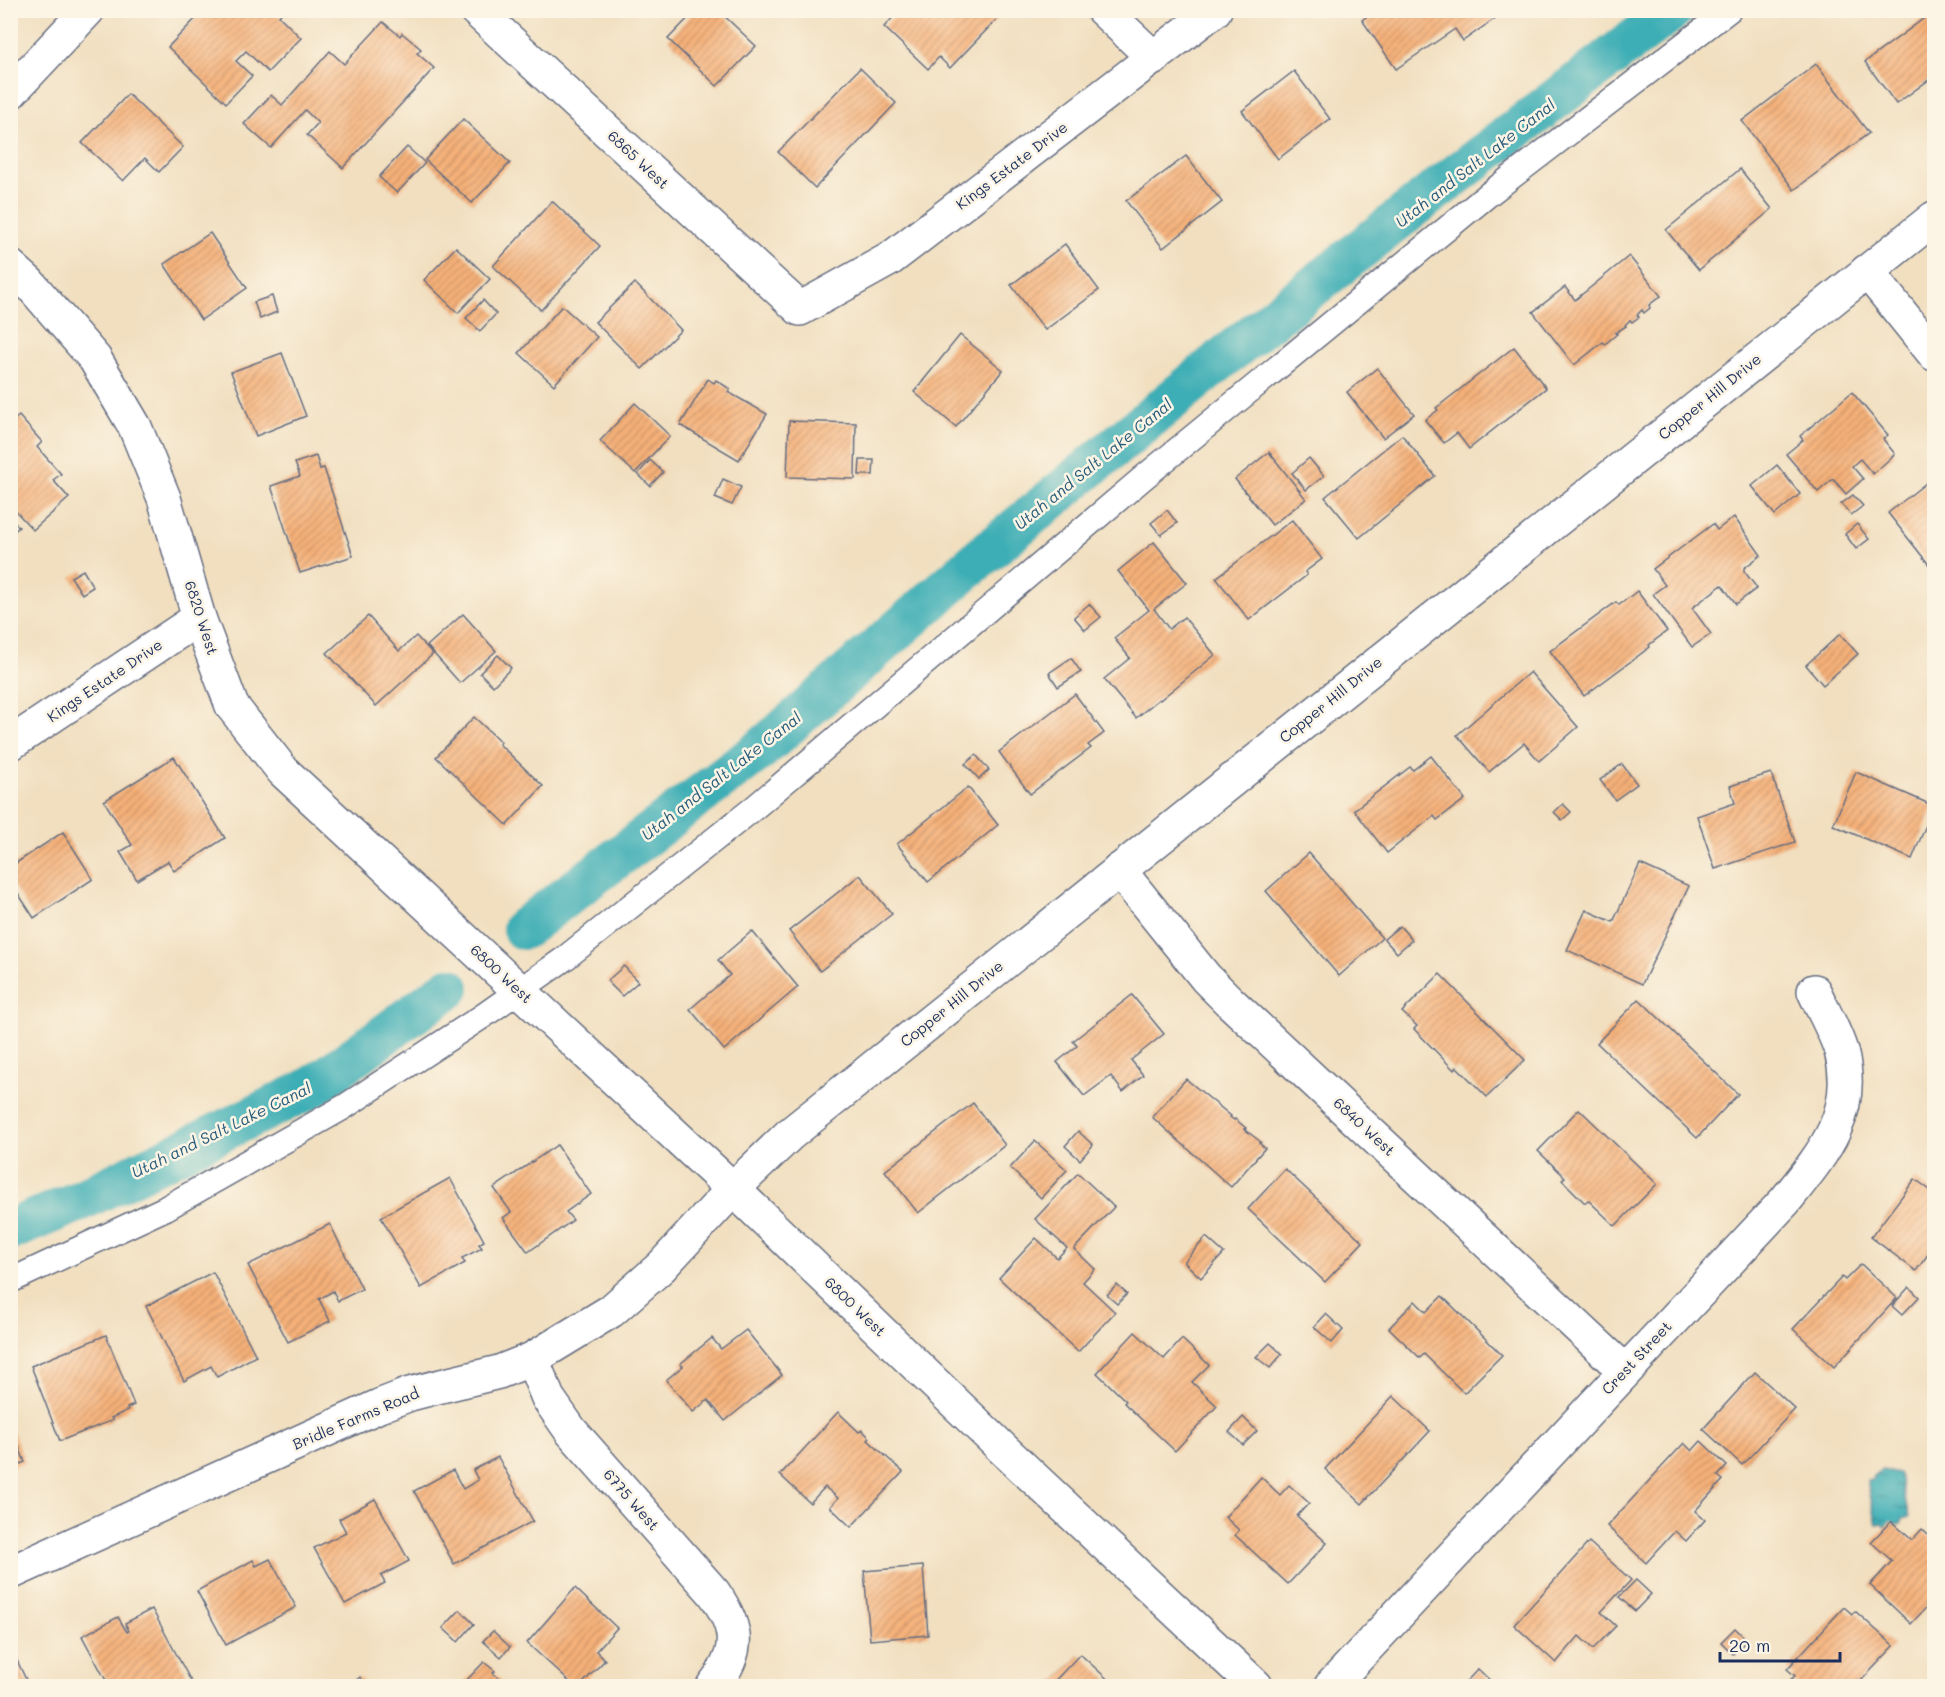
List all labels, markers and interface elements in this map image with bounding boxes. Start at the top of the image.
water label: Utah and Salt Lake Canal [1391,94,1559,232]
street label: Kings Estate Drive [951,117,1071,214]
street label: 6865 West [604,126,674,193]
street label: Copper Hill Drive [1654,348,1765,444]
water label: Utah and Salt Lake Canal [1009,393,1176,534]
street label: 6820 West [181,578,223,657]
street label: Kings Estate Drive [43,634,166,726]
street label: Copper Hill Drive [1275,651,1386,747]
water label: Utah and Salt Lake Canal [637,707,805,845]
street label: 6800 West [466,939,537,1007]
street label: Copper Hill Drive [896,955,1007,1051]
water label: Utah and Salt Lake Canal [128,1077,314,1182]
street label: 6840 West [1330,1093,1400,1160]
street label: 6800 West [821,1272,891,1340]
street label: Crest Street [1597,1316,1676,1399]
street label: Bridle Farms Road [289,1382,422,1454]
street label: 6775 West [599,1464,664,1534]
scale bar [1720,1625,1840,1663]
text: 20 m [1729,1633,1770,1657]

